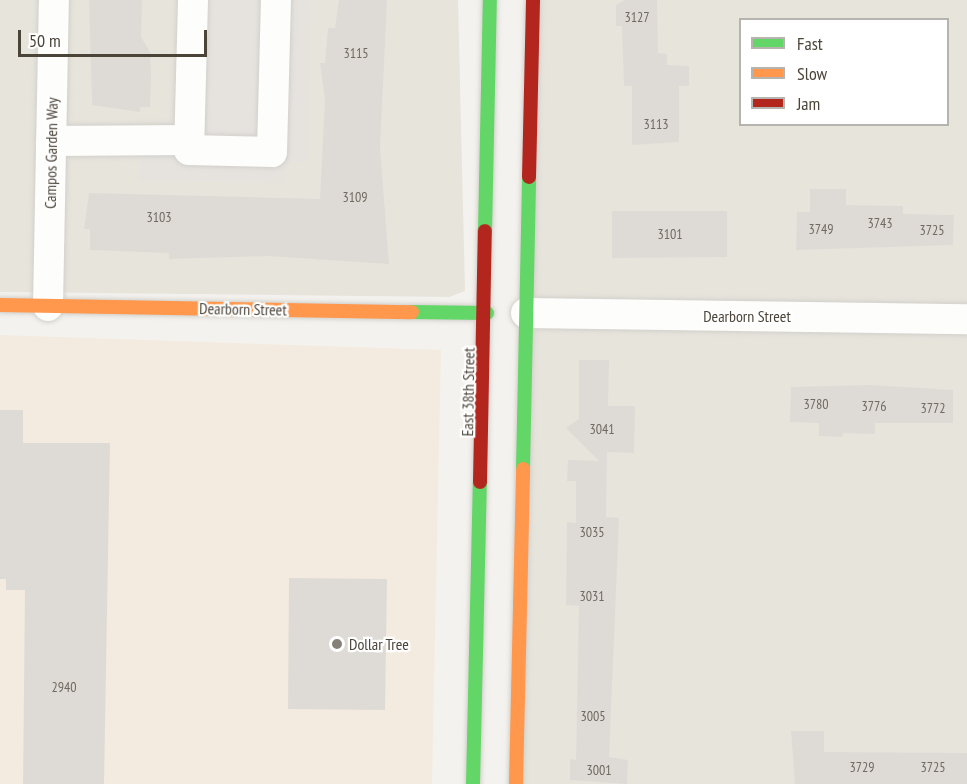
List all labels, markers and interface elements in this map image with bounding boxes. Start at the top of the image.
house number: 3127 [624,9,650,25]
scale bar [21,18,210,56]
legend [739,18,949,126]
text: 50 m [29,29,61,52]
text: Fast [797,32,823,55]
house number: 3115 [343,45,369,61]
text: Slow [797,62,827,85]
text: Jam [797,92,820,115]
street label: Campos Garden Way [40,97,62,209]
house number: 3113 [643,116,669,132]
house number: 3109 [342,189,368,205]
house number: 3103 [146,209,172,225]
house number: 3743 [867,215,893,231]
house number: 3749 [808,221,834,237]
house number: 3725 [919,222,945,238]
house number: 3101 [657,226,683,242]
street label: Dearborn Street [199,299,287,319]
street label: Dearborn Street [703,306,791,326]
street label: East 38th Street [458,347,478,437]
house number: 3780 [803,396,829,412]
house number: 3776 [861,398,887,414]
house number: 3772 [920,400,946,416]
house number: 3041 [589,421,615,437]
house number: 3035 [579,524,605,540]
house number: 3031 [579,588,605,604]
place label: Dollar Tree [349,634,409,654]
marker: Dollar Tree [330,637,344,651]
house number: 2940 [51,679,77,695]
house number: 3005 [580,708,606,724]
house number: 3729 [849,759,875,775]
house number: 3725 [920,759,946,775]
house number: 3001 [586,762,612,778]

